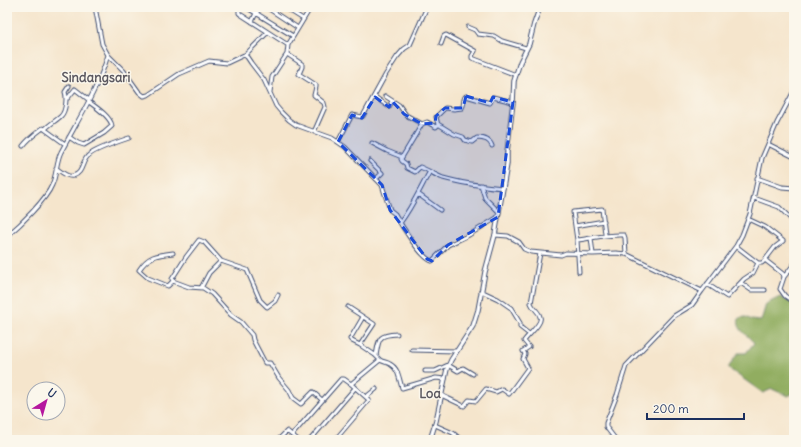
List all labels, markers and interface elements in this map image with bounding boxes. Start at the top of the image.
district label: Sindangsari [61,69,131,86]
north arrow [26,381,66,421]
text: U [45,385,59,401]
district label: Loa [419,385,441,402]
scale bar [647,395,744,421]
text: 200 m [653,401,689,416]

